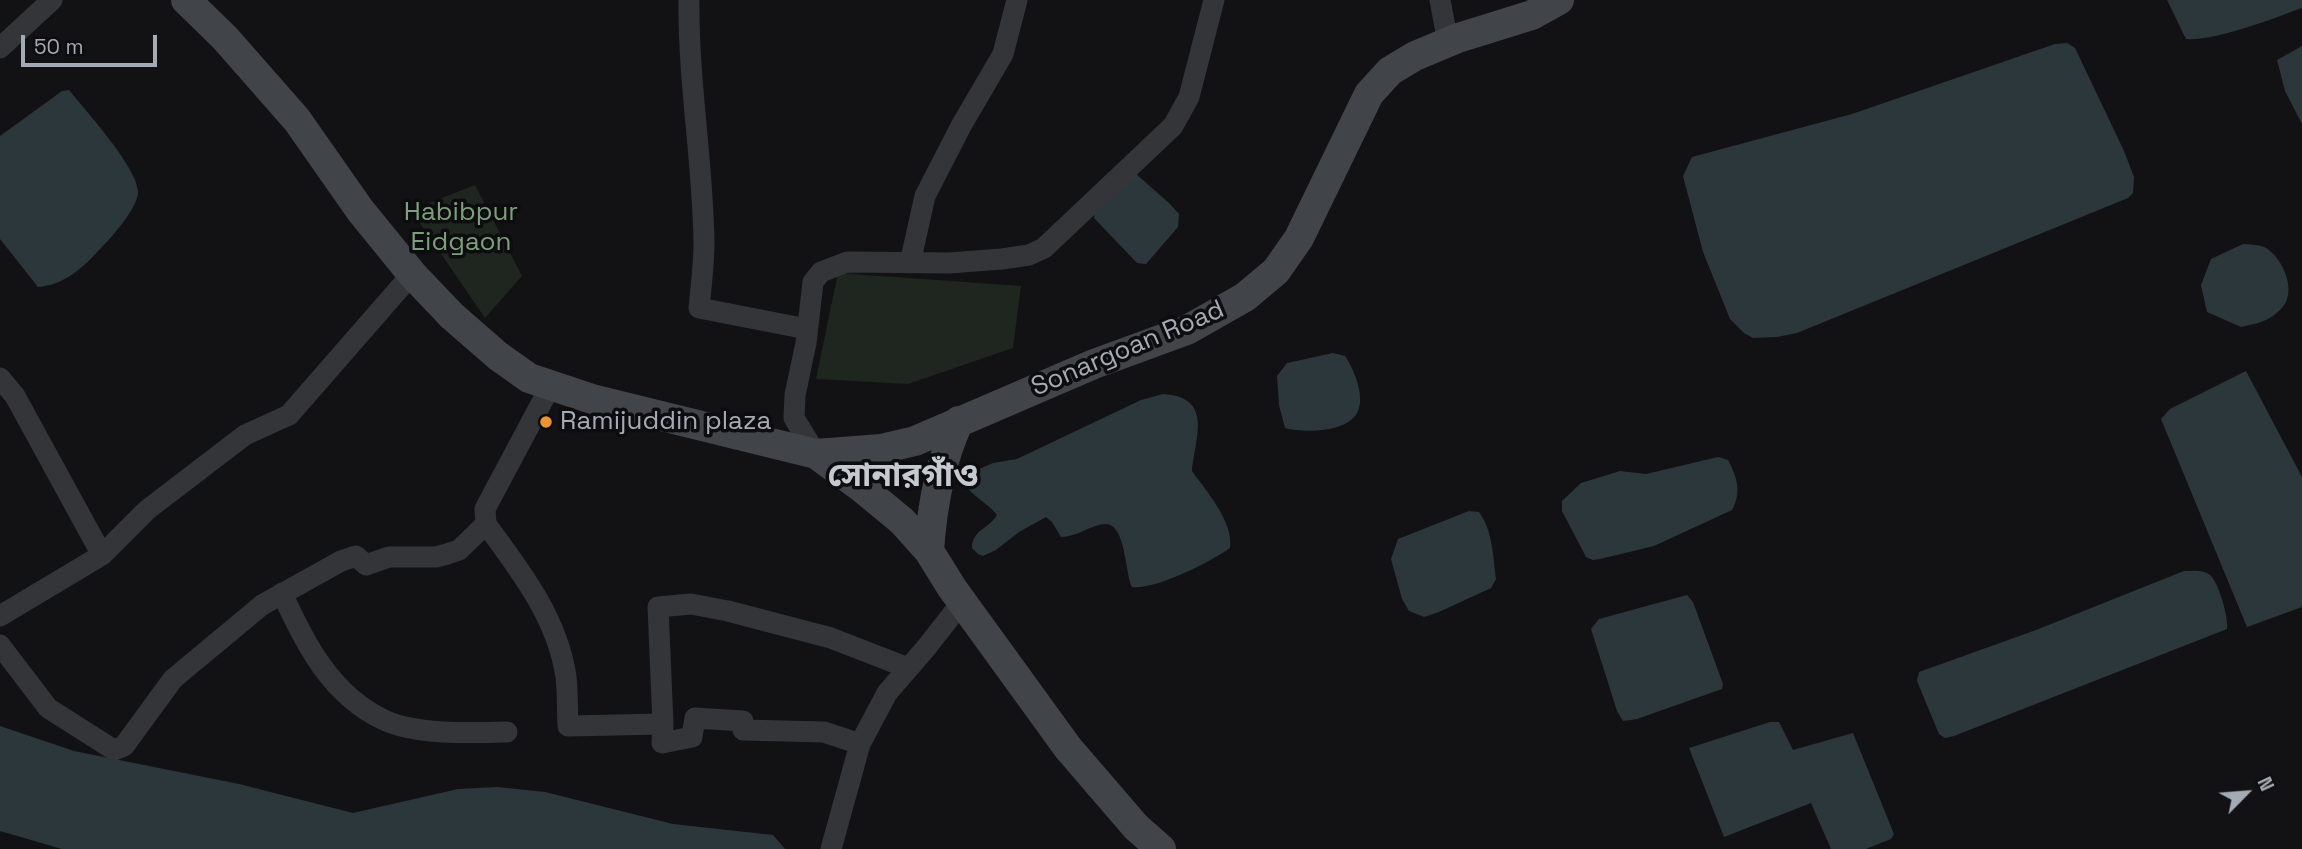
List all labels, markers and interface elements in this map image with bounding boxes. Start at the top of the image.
scale bar [24,21,161,65]
text: 50 m [34,33,84,60]
park label: Habibpur Eidgaon [404,197,518,258]
street label: Sonargoan Road [1027,294,1229,404]
place label: Ramijuddin plaza [560,406,771,438]
marker: Ramijuddin plaza [538,414,554,430]
district label: সোনারগাঁও [828,457,978,497]
north arrow [2211,758,2281,828]
text: N [2251,773,2280,795]

